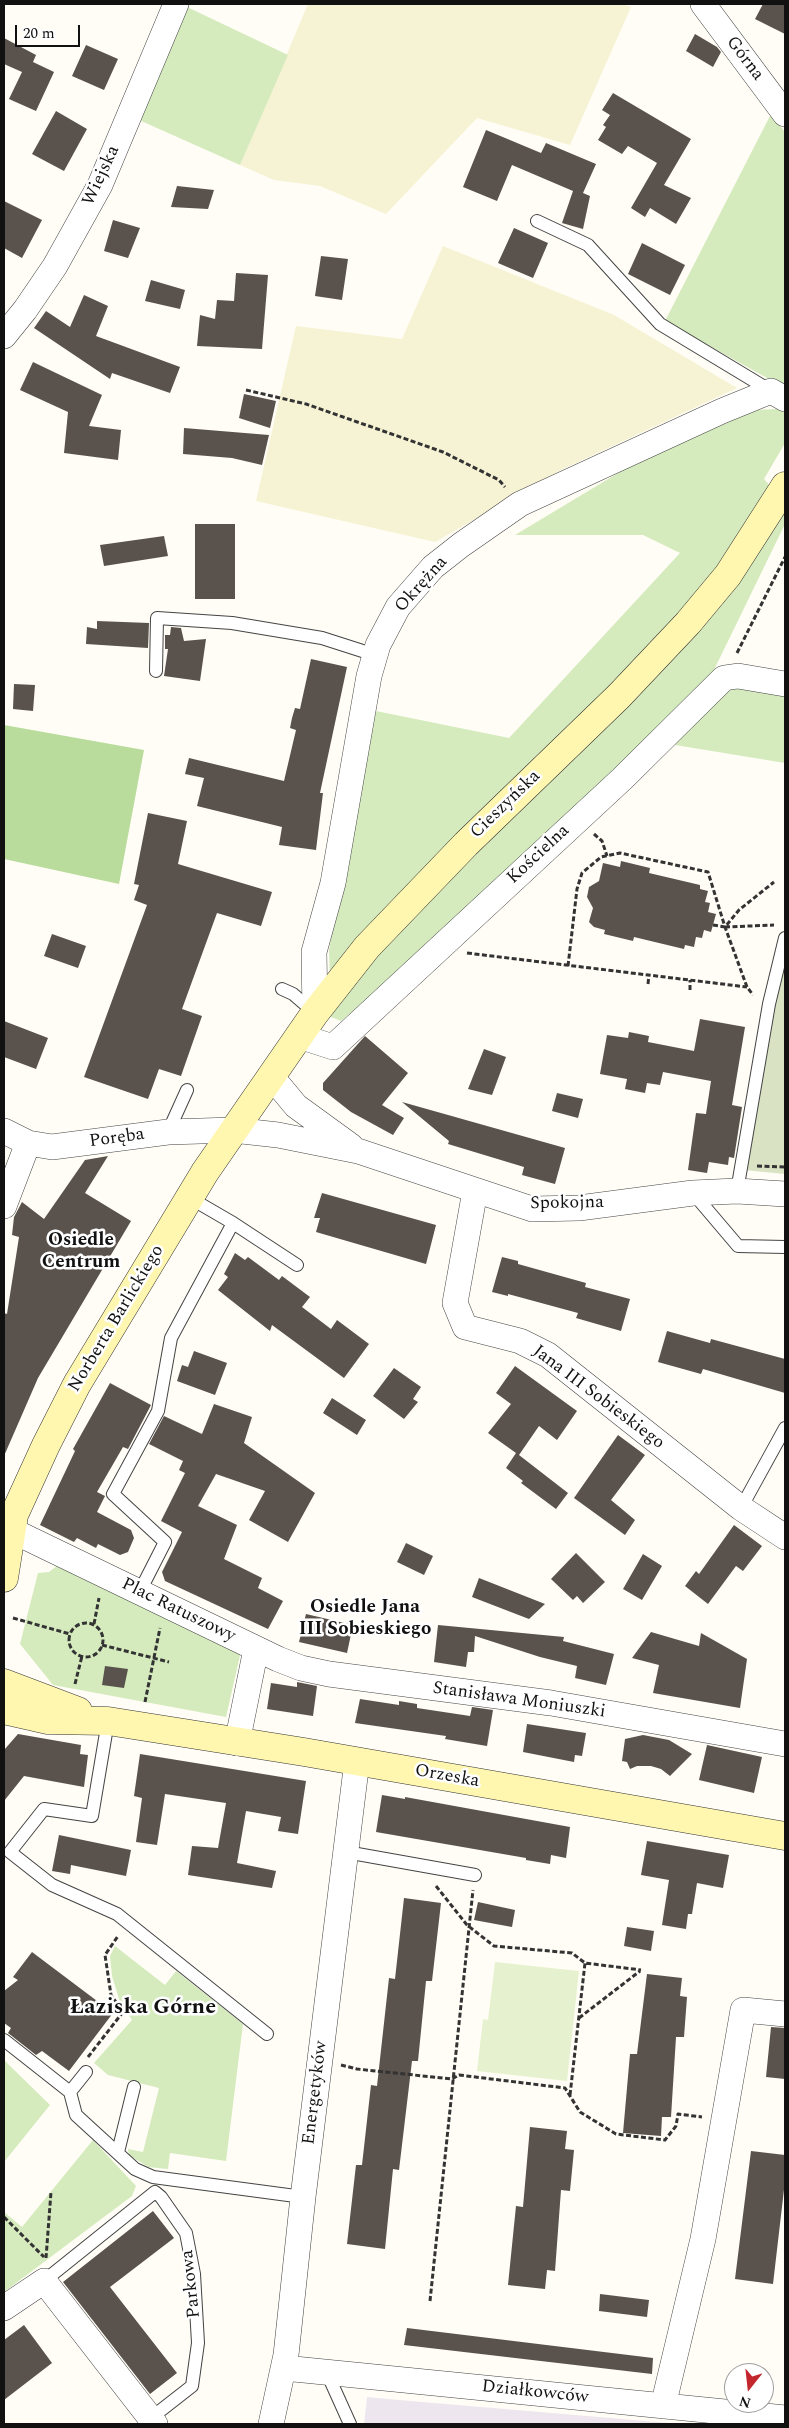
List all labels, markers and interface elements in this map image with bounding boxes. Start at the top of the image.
scale bar [18,15,82,47]
text: 20 m [23,22,55,45]
street label: Górna [720,33,768,85]
street label: Wiejska [79,143,125,209]
street label: Okrężna [391,552,453,618]
street label: Cieszyńska [466,766,546,844]
street label: Kościelna [503,821,575,889]
street label: Poręba [88,1124,146,1154]
street label: Spokojna [530,1193,604,1215]
district label: Osiedle Centrum [42,1230,120,1274]
street label: Norberta Barlickiego [65,1242,169,1396]
street label: Jana III Sobieskiego [528,1341,668,1455]
street label: Plac Ratuszowy [118,1574,238,1648]
district label: Osiedle Jana III Sobieskiego [299,1597,431,1641]
street label: Stanisława Moniuszki [431,1678,607,1724]
street label: Orzeska [413,1761,481,1793]
district label: Łaziska Górne [70,1996,216,2022]
street label: Energetyków [299,2040,333,2146]
street label: Parkowa [178,2249,206,2319]
north arrow [724,2363,774,2413]
street label: Działkowców [481,2377,589,2409]
text: N [737,2390,753,2414]

